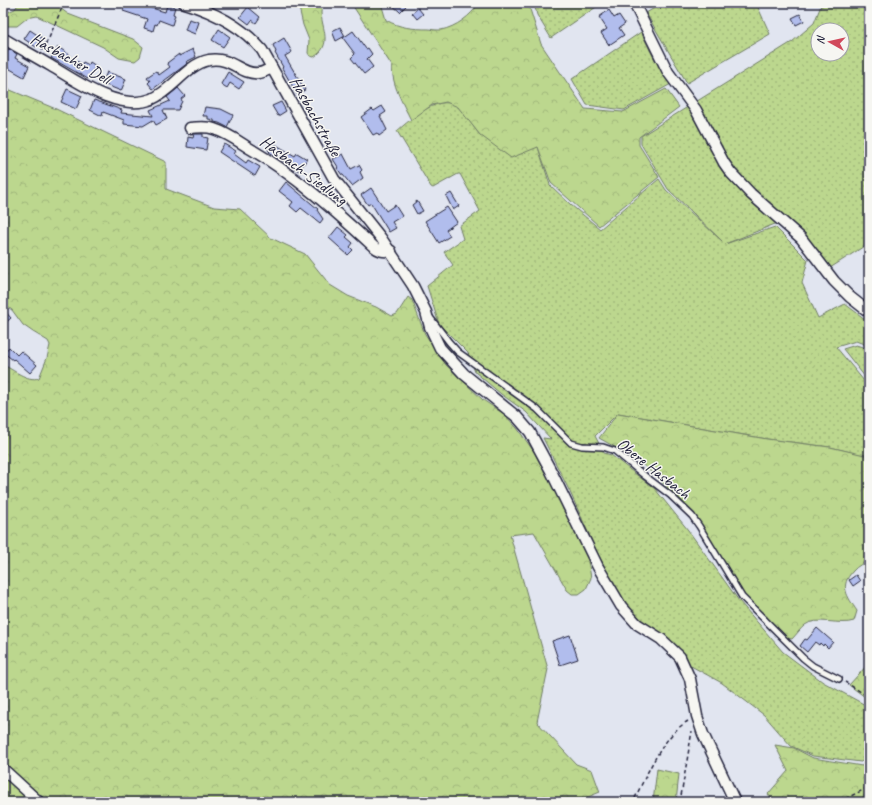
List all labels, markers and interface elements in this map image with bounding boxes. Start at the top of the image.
north arrow [810,22,850,62]
street label: Hasbacher Dell [27,28,117,91]
text: N [813,34,828,45]
street label: Hasbachstraße [285,73,347,161]
street label: Hasbach-Siedlung [256,131,352,211]
street label: Obere Hasbach [613,433,695,504]

